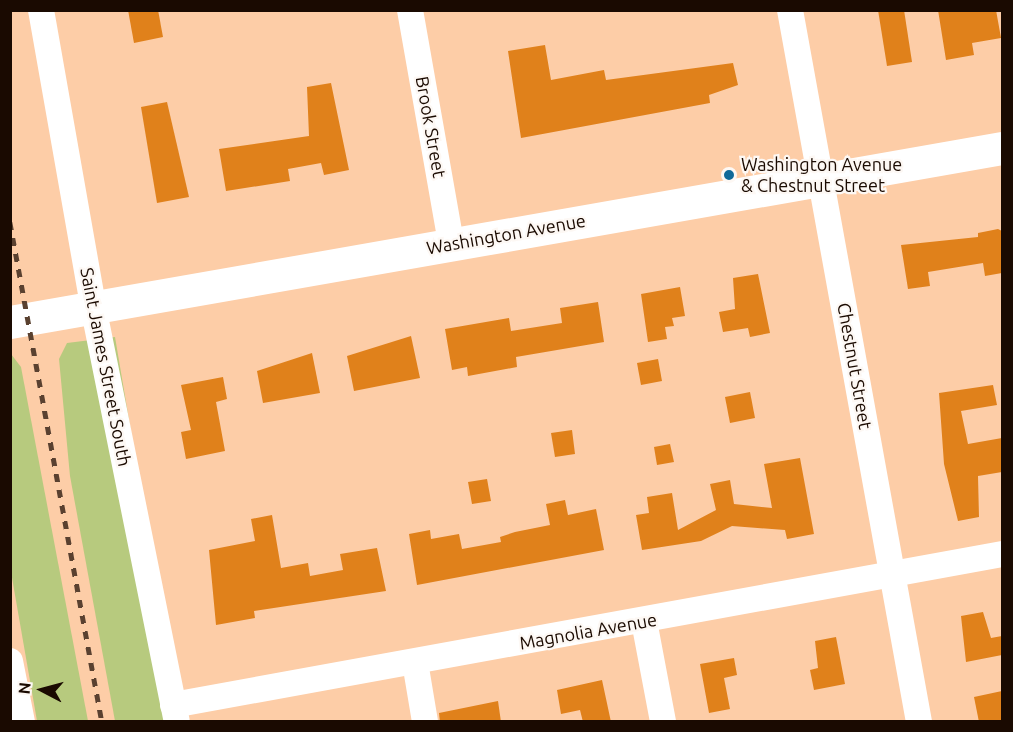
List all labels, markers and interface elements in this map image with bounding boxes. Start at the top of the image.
street label: Brook Street [411,75,451,179]
place label: Washington Avenue & Chestnut Street [741,154,902,196]
marker: Washington Avenue & Chestnut Street [722,168,736,182]
street label: Washington Avenue [425,209,587,259]
street label: Saint James Street South [76,266,136,468]
street label: Chestnut Street [833,301,877,431]
street label: Magnolia Avenue [518,608,658,654]
north arrow [12,660,72,720]
text: N [15,681,34,695]

